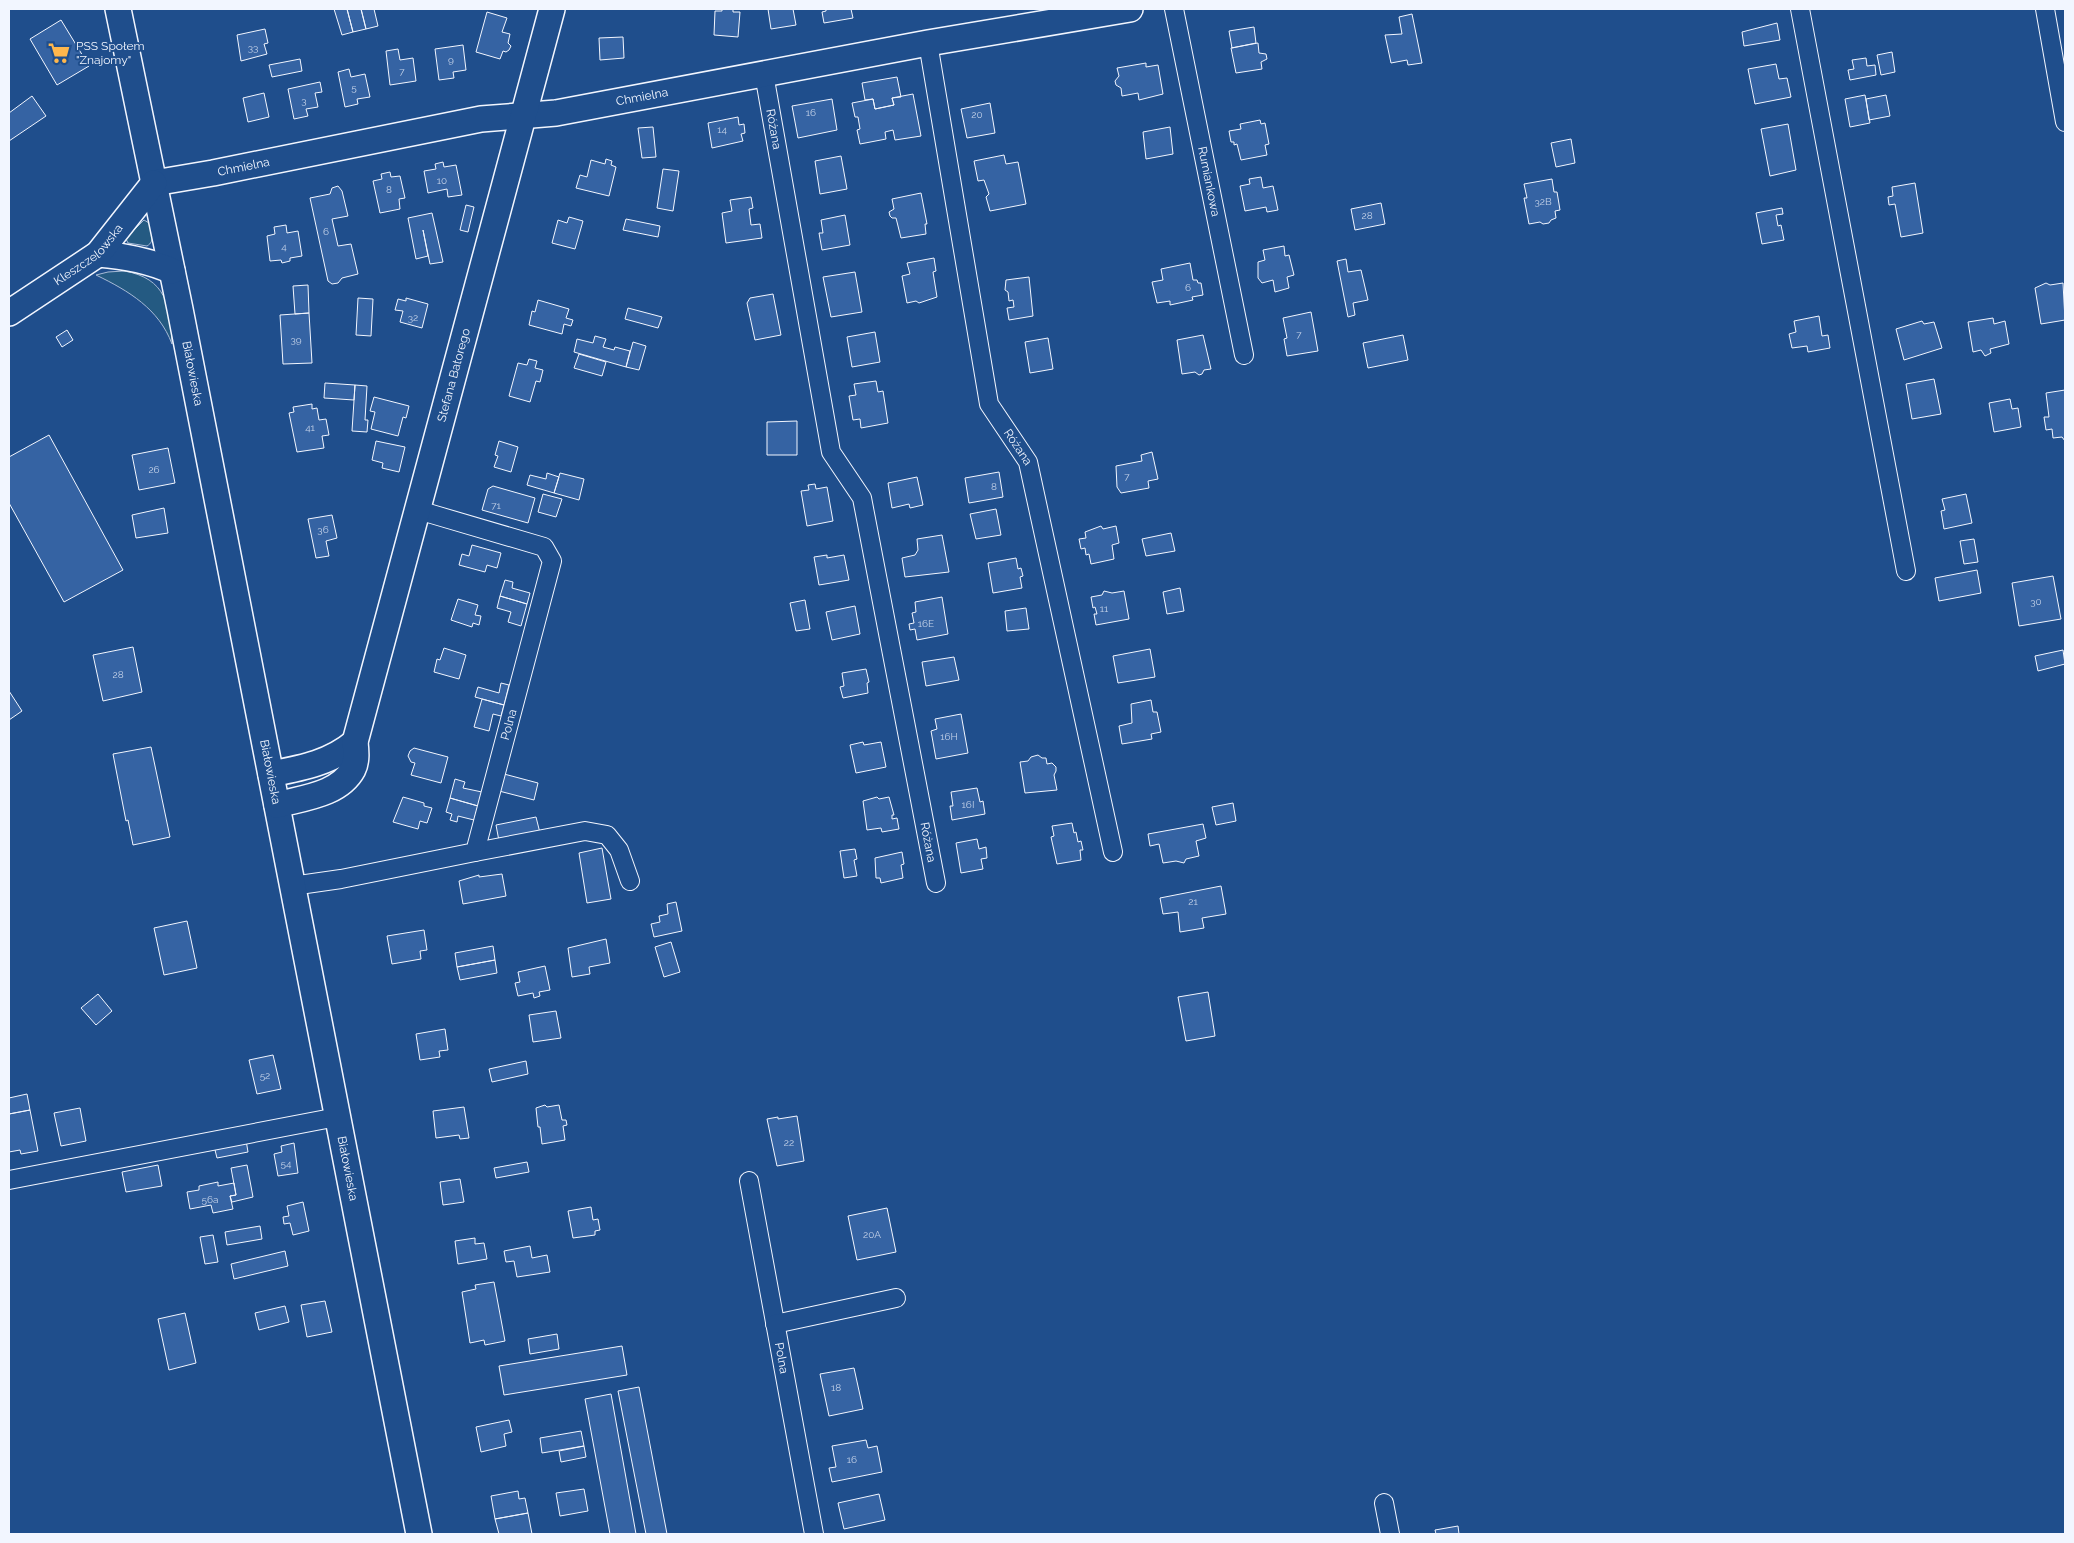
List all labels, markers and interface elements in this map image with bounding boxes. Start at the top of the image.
place label: PSS Społem "Znajomy" [76,39,145,67]
supermarket icon: PSS Społem "Znajomy" [46,40,72,66]
house number: 33 [248,42,258,53]
house number: 9 [448,54,454,65]
house number: 7 [399,66,405,77]
house number: 5 [351,82,357,93]
street label: Chmielna [615,85,669,109]
house number: 3 [301,95,307,106]
house number: 16 [806,107,816,118]
street label: Różana [763,108,784,150]
house number: 20 [971,109,983,120]
house number: 14 [717,124,727,135]
street label: Rumiankowa [1195,145,1223,218]
street label: Chmielna [216,155,271,179]
house number: 10 [437,175,447,186]
house number: 8 [386,184,392,195]
house number: 32B [1534,196,1552,207]
house number: 28 [1361,210,1373,221]
street label: Kleszczelowska [51,221,126,288]
house number: 6 [323,226,329,237]
house number: 4 [281,241,287,252]
house number: 6 [1185,282,1191,293]
house number: 32 [408,312,418,323]
street label: Stefana Batorego [434,327,473,423]
house number: 7 [1296,329,1302,340]
house number: 39 [290,334,302,345]
street label: Białowieska [179,340,206,407]
house number: 41 [305,422,316,433]
street label: Różana [1001,426,1035,468]
house number: 26 [148,464,160,475]
house number: 7 [1124,471,1130,482]
house number: 8 [991,481,997,492]
house number: 71 [491,500,502,511]
house number: 36 [317,524,329,535]
house number: 30 [2030,596,2042,607]
house number: 11 [1100,603,1109,614]
house number: 16E [918,618,934,629]
house number: 28 [112,669,124,680]
street label: Polna [498,708,519,742]
house number: 16H [940,731,958,742]
street label: Białowieska [257,738,283,806]
house number: 16I [962,799,974,810]
street label: Różana [917,821,939,864]
house number: 21 [1188,896,1198,907]
house number: 52 [260,1070,270,1081]
street label: Białowieska [335,1135,361,1202]
house number: 22 [784,1137,794,1148]
house number: 54 [281,1158,292,1169]
house number: 56a [202,1194,218,1205]
house number: 20A [863,1229,881,1240]
street label: Polna [772,1341,791,1375]
house number: 18 [831,1382,841,1393]
house number: 16 [847,1454,857,1465]

